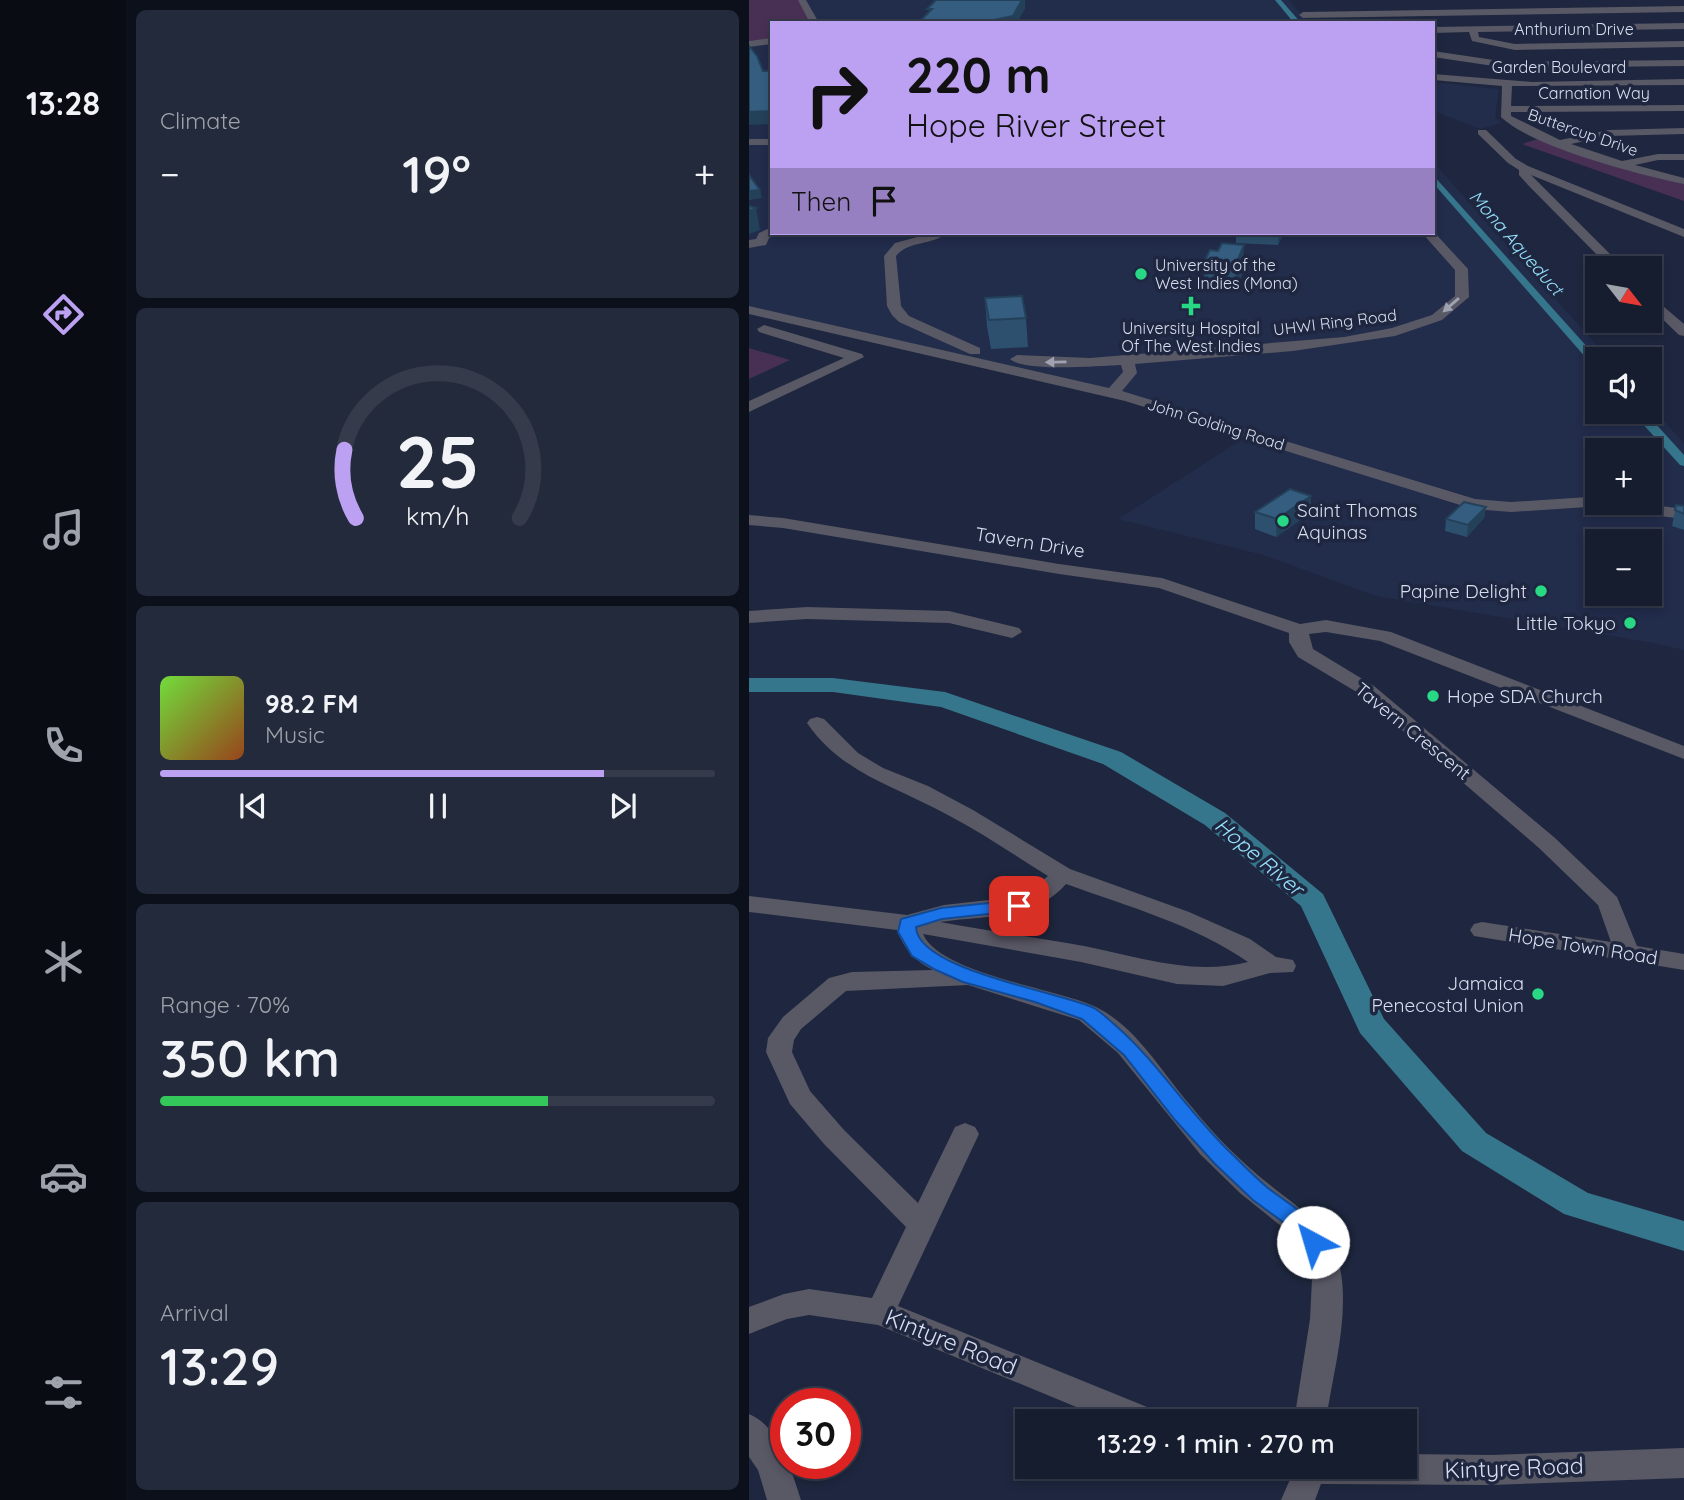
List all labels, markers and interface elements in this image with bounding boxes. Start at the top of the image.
street label: Anthurium Drive [1514,19,1634,39]
text: 220 m [906,44,1051,105]
icon: right [791,49,882,140]
street label: Garden Boulevard [1492,57,1626,77]
text: 13:28 [26,83,100,123]
street label: Carnation Way [1538,83,1650,103]
street label: Buttercup Drive [1525,104,1641,160]
text: Hope River Street [906,105,1166,145]
text: Climate [160,106,241,135]
text: 19° [402,141,471,206]
text: − [160,150,180,198]
text: + [694,150,715,198]
icon: arrive [865,182,903,220]
text: Then [791,185,851,218]
water label: Mona Aqueduct [1464,185,1570,301]
place label: University of the West Indies (Mona) [1155,255,1298,293]
north arrow [1585,256,1663,332]
map controls [1585,256,1662,606]
marker: University of the West Indies (Mona) [1133,266,1149,282]
icon: directions [39,290,88,339]
marker: University Hospital Of The West Indies [1181,296,1201,316]
one-way arrow [1443,297,1460,313]
street label: UHWI Ring Road [1272,305,1398,339]
place label: University Hospital Of The West Indies [1121,318,1261,356]
button: sound [1585,347,1662,424]
one-way arrow [1044,356,1066,367]
street label: John Golding Road [1145,394,1287,454]
text: 25 [396,415,479,506]
button: + [1585,438,1662,515]
place label: Saint Thomas Aquinas [1297,498,1417,544]
text: km/h [406,500,469,531]
icon: music [39,505,88,554]
marker: Saint Thomas Aquinas [1275,513,1291,529]
street label: Tavern Drive [973,521,1087,563]
button: − [1585,529,1662,606]
place label: Papine Delight [1400,579,1527,603]
marker: Papine Delight [1533,583,1549,599]
place label: Little Tokyo [1516,611,1616,635]
marker: Little Tokyo [1622,615,1638,631]
street label: Tavern Crescent [1350,677,1476,785]
place label: Hope SDA Church [1447,684,1603,708]
text: 98.2 FM [265,687,358,720]
marker: Hope SDA Church [1425,688,1441,704]
text: Music [265,720,325,749]
icon: phone [39,721,88,770]
icon: previous [234,787,272,825]
icon: pause [419,787,457,825]
icon: next [604,787,642,825]
water label: Hope River [1210,812,1311,903]
pin [989,876,1049,936]
icon: arrive [1000,887,1038,925]
street label: Hope Town Road [1507,922,1659,970]
icon: climate [39,937,88,986]
place label: Jamaica Penecostal Union [1372,971,1524,1017]
marker: Jamaica Penecostal Union [1530,986,1546,1002]
text: Range · 70% [160,990,290,1019]
text: 350 km [160,1025,340,1090]
icon: car [39,1152,88,1201]
position arrow [1276,1205,1350,1279]
text: Arrival [160,1298,229,1327]
street label: Kintyre Road [881,1302,1021,1381]
text: 13:29 [160,1333,279,1398]
icon: filters [39,1368,88,1417]
speed limit sign: 30 [770,1388,861,1479]
text: 13:29 · 1 min · 270 m [1097,1427,1335,1460]
street label: Kintyre Road [1444,1451,1584,1484]

